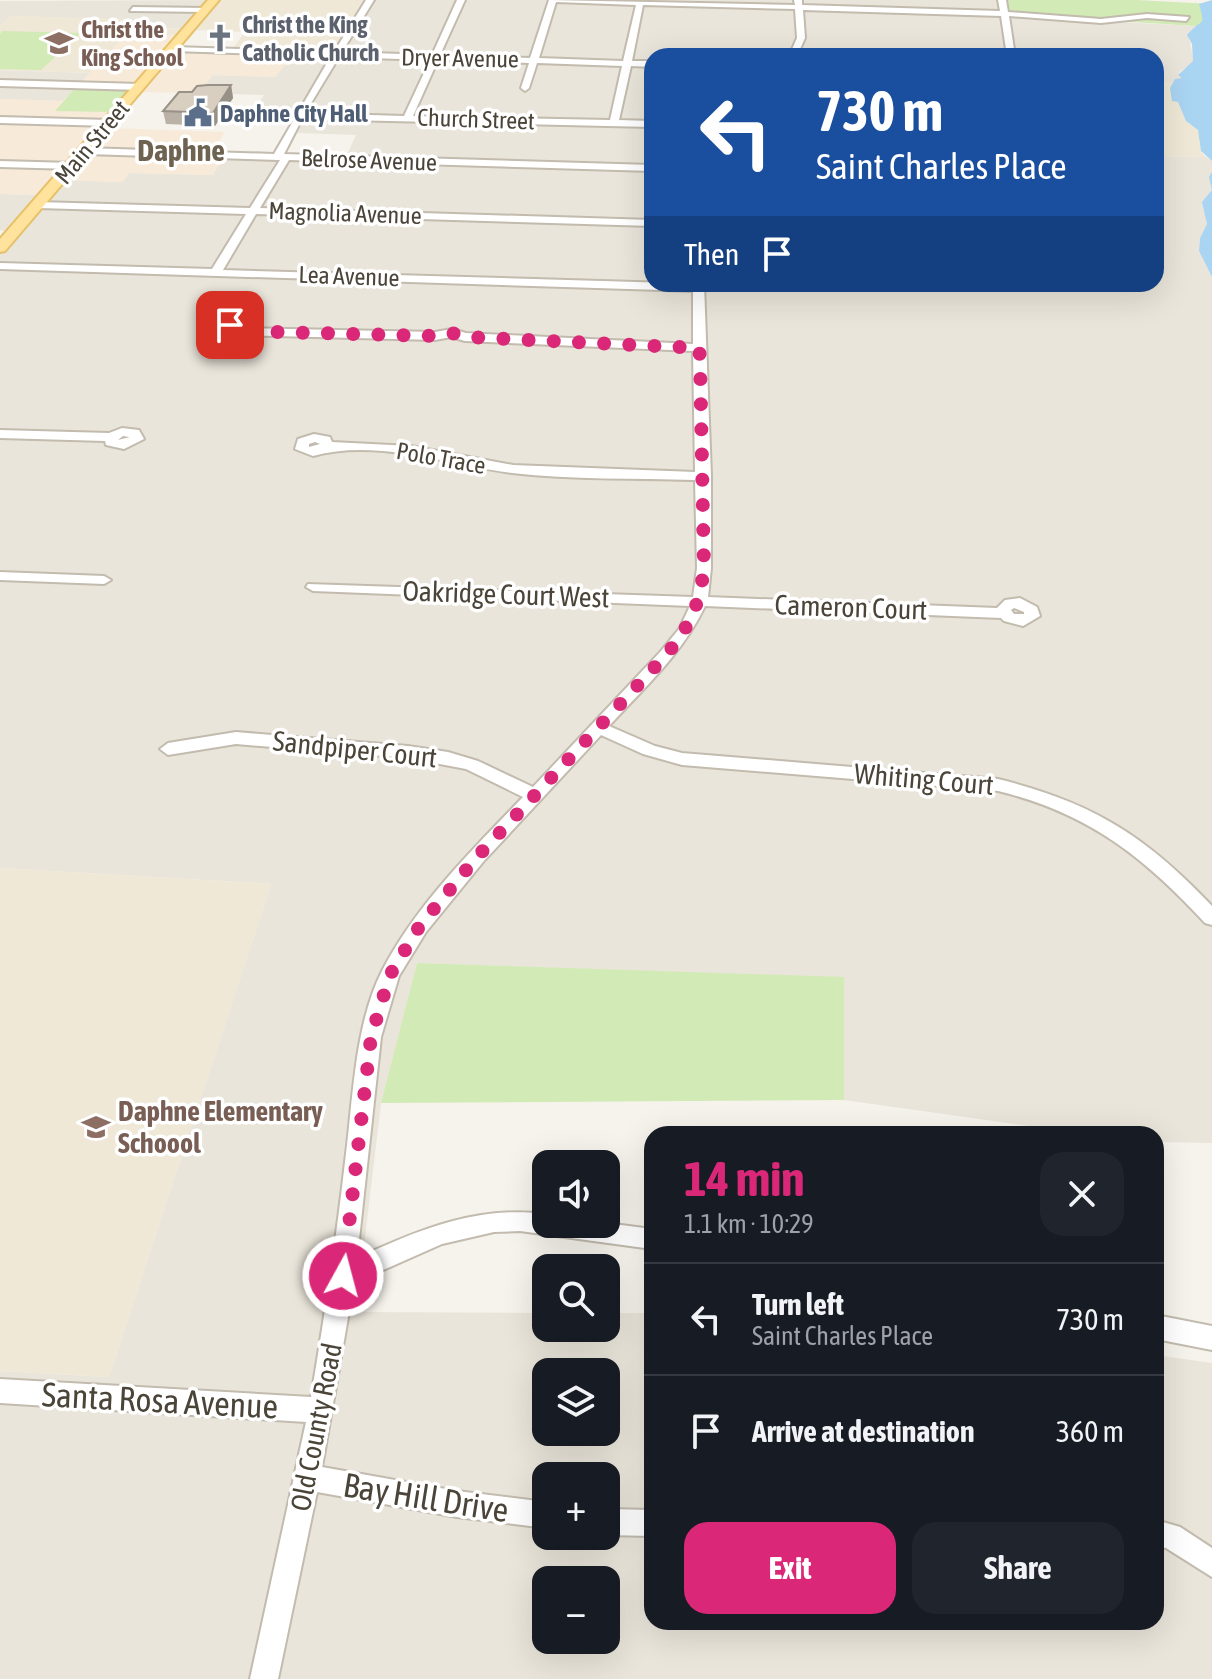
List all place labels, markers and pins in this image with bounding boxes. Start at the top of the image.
place label: Christ the King Catholic Church [242,11,379,66]
place label: Christ the King School [81,16,184,71]
church icon: Christ the King Catholic Church [205,23,235,53]
school or university icon: Christ the King School [44,28,74,58]
public building icon: Daphne City Hall [183,98,213,128]
place label: Daphne City Hall [220,100,368,127]
pin [196,291,264,359]
place label: Daphne Elementary Schoool [118,1095,323,1159]
school or university icon: Daphne Elementary Schoool [81,1112,111,1142]

